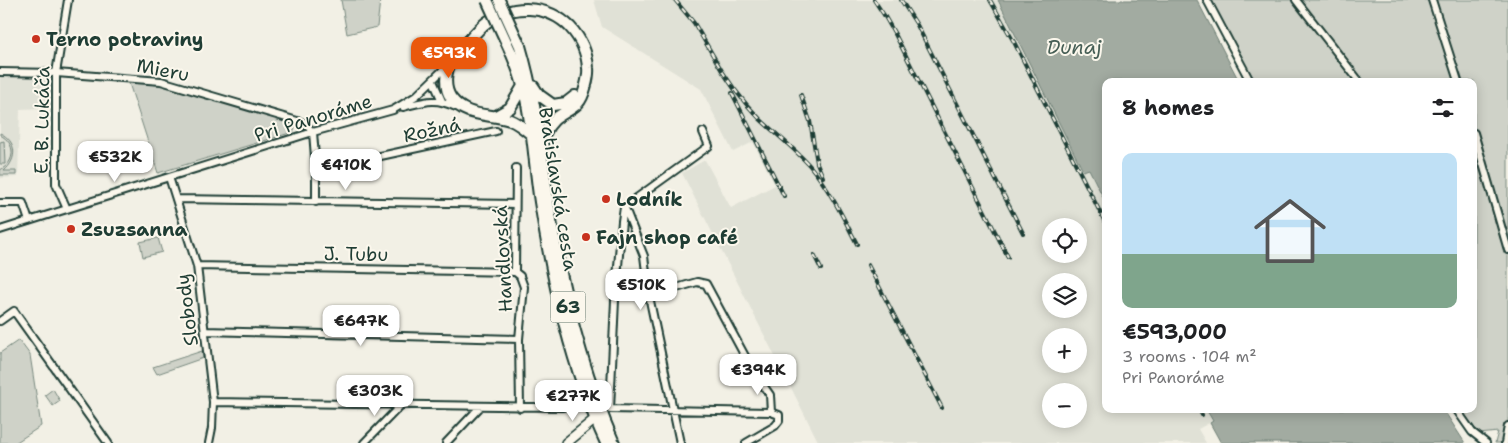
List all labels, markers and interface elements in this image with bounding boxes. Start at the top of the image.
place label: Terno potraviny [46,27,203,52]
marker: Terno potraviny [30,33,42,45]
water label: Dunaj [1047,34,1102,60]
pin: €593K [414,36,484,79]
text: €593K [422,42,476,63]
street label: Mieru [135,53,191,87]
street label: E. B. Lukáča [29,66,55,174]
street label: Pri Panoráme [251,88,375,148]
text: 8 homes [1122,94,1214,122]
icon: filters [1429,94,1457,122]
street label: Bratislavská cesta [533,105,583,273]
street label: Rožná [401,112,463,148]
pin: €532K [80,140,150,183]
text: €532K [88,146,142,167]
pin: €410K [311,148,381,191]
text: €410K [321,154,371,175]
icon: home [1245,186,1335,276]
place label: Lodník [616,187,683,212]
marker: Lodník [600,193,612,205]
street label: Handlovská [488,205,518,313]
place label: Zsuzsanna [81,217,188,242]
map controls [1042,218,1087,428]
button: locate [1042,218,1087,263]
marker: Zsuzsanna [65,223,77,235]
place label: Fajn shop café [596,225,738,250]
marker: Fajn shop café [580,231,592,243]
street label: J. Tubu [323,241,389,267]
pin: €510K [606,268,676,311]
street label: Slobody [170,272,204,348]
button: layers [1042,273,1087,318]
text: €510K [616,274,666,295]
road number: 63 [550,292,586,322]
pin: €647K [326,304,396,347]
text: €647K [334,310,388,331]
text: €593,000 [1122,318,1227,346]
button: + [1042,328,1087,373]
text: 3 rooms · 104 m² [1122,346,1257,367]
pin: €394K [723,354,793,396]
text: €394K [730,359,786,380]
text: Pri Panoráme [1122,367,1225,388]
pin: €303K [340,374,410,417]
text: €303K [347,380,403,401]
pin: €277K [538,380,608,422]
button: − [1042,383,1087,428]
text: €277K [546,385,600,406]

